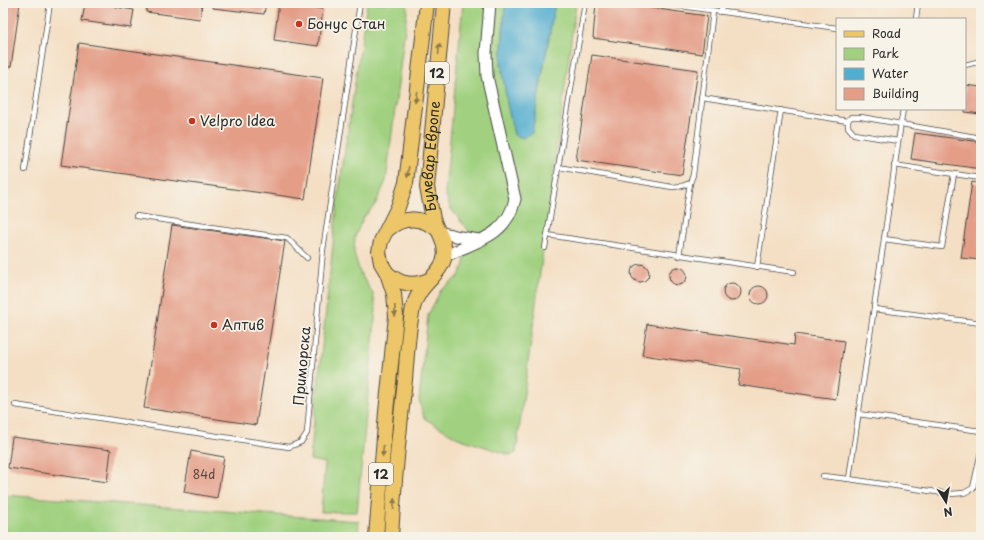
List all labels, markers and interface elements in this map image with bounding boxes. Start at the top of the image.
place label: Бонус Стан [307,13,386,34]
legend [836,18,966,110]
marker: Бонус Стан [294,19,304,29]
text: Road [872,24,901,42]
one-way arrow [436,43,443,55]
text: Park [872,44,899,62]
road number: 12 [425,62,449,84]
text: Water [872,64,909,82]
text: Building [872,84,919,102]
one-way arrow [413,91,420,104]
street label: Булевар Европе [416,100,445,214]
place label: Velpro Idea [200,110,275,131]
marker: Velpro Idea [187,116,197,126]
one-way arrow [404,166,411,178]
one-way arrow [392,305,399,317]
place label: Аптив [222,314,264,335]
marker: Аптив [209,320,219,330]
street label: Приморска [288,325,315,407]
one-way arrow [379,445,386,457]
road number: 12 [369,463,393,485]
house number: 84d [193,465,215,483]
north arrow [926,482,966,522]
one-way arrow [390,498,397,510]
text: N [942,503,954,522]

